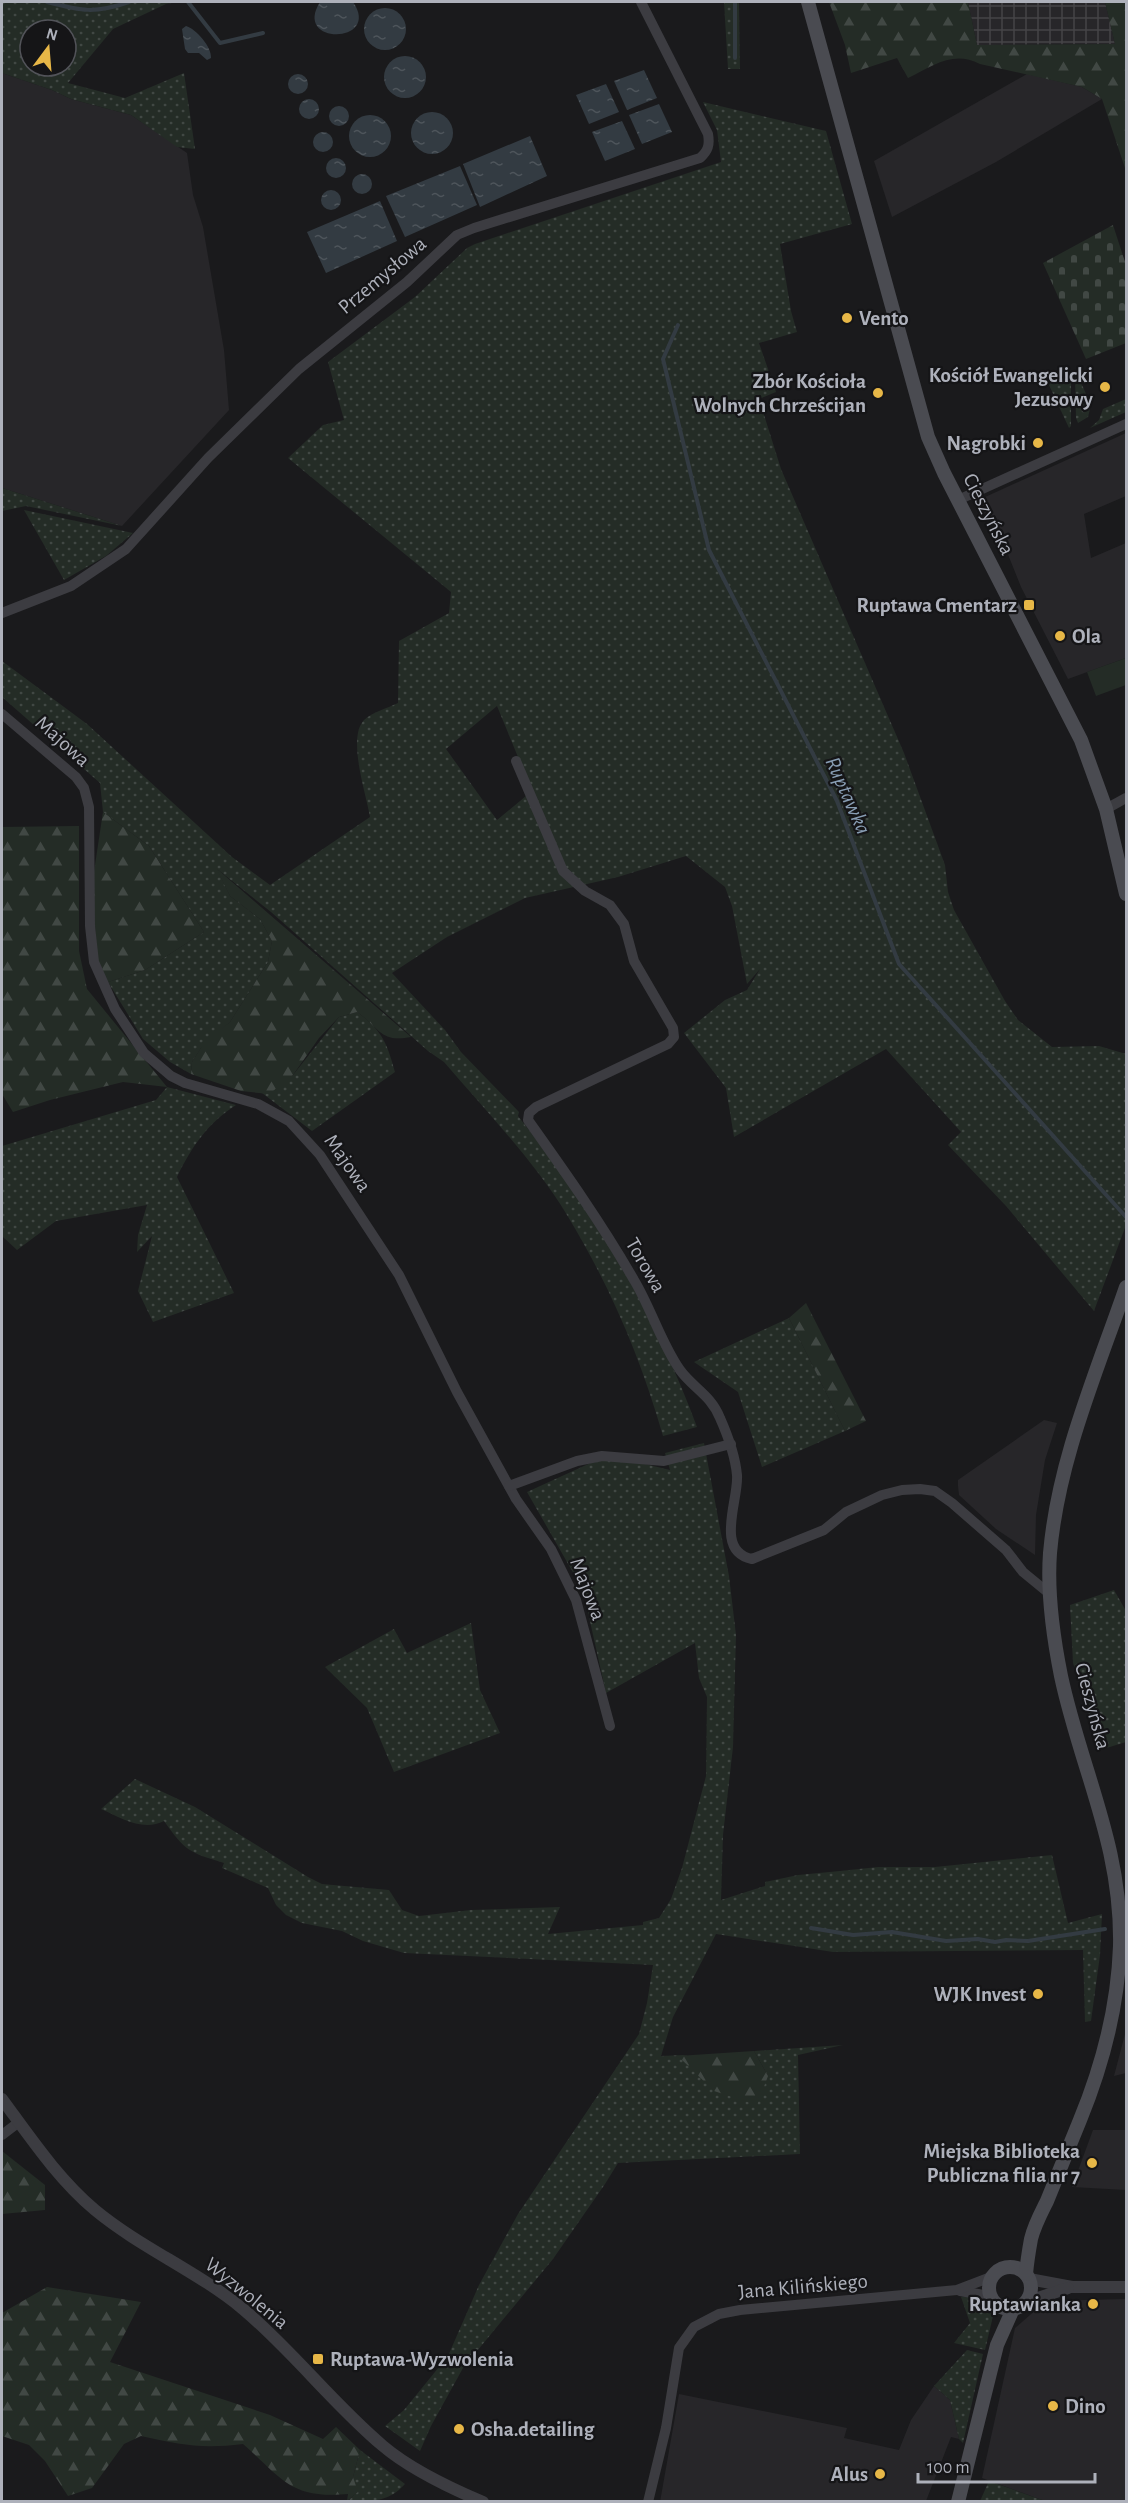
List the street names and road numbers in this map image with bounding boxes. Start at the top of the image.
street label: Przemysłowa [334,233,431,318]
street label: Cieszyńska [959,470,1018,559]
street label: Majowa [31,712,94,771]
street label: Majowa [320,1131,375,1196]
street label: Torowa [622,1234,670,1296]
street label: Majowa [566,1555,609,1624]
street label: Cieszyńska [1071,1661,1114,1752]
street label: Wyzwolenia [201,2254,293,2333]
street label: Jana Kilińskiego [738,2270,869,2303]

